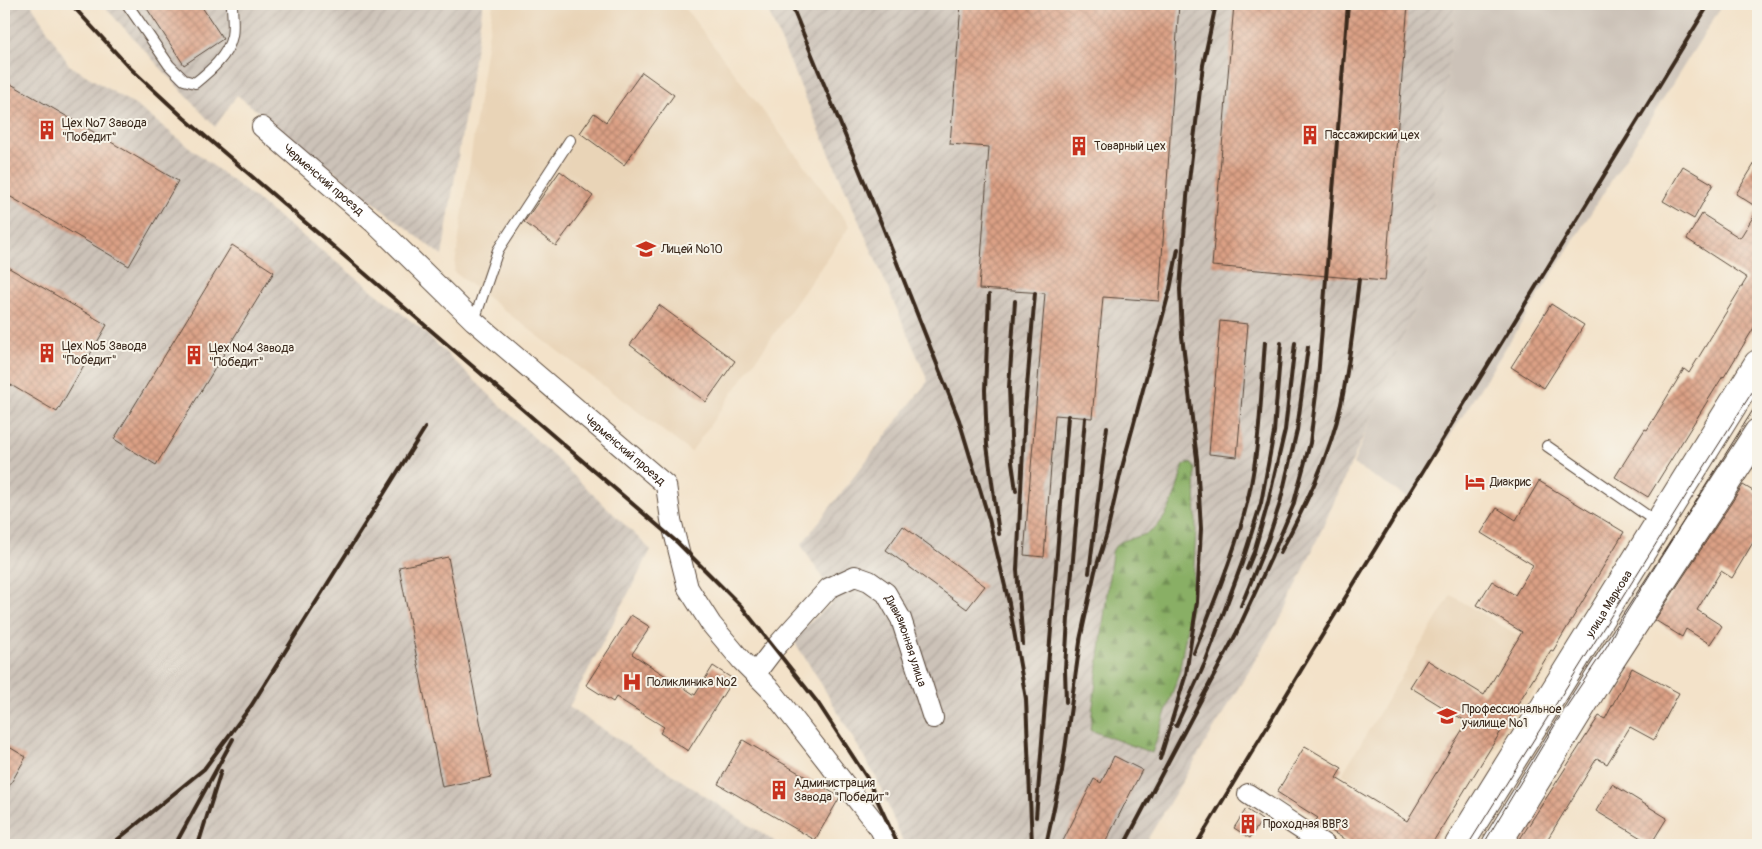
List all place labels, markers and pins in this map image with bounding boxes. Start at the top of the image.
place label: Цех №7 Завода "Победит" [62,116,147,145]
building icon: Цех №7 Завода "Победит" [36,119,58,141]
building icon: Пассажирский цех [1299,124,1321,146]
place label: Пассажирский цех [1325,128,1420,143]
building icon: Товарный цех [1068,135,1090,157]
place label: Товарный цех [1094,139,1166,154]
school or university icon: Лицей №10 [635,238,657,260]
place label: Лицей №10 [660,242,723,257]
place label: Цех №5 Завода "Победит" [62,339,147,368]
place label: Цех №4 Завода "Победит" [209,341,294,370]
building icon: Цех №5 Завода "Победит" [36,342,58,364]
building icon: Цех №4 Завода "Победит" [183,344,205,366]
hotel icon: Диакрис [1464,471,1486,493]
place label: Диакрис [1489,475,1531,490]
hospital icon: Поликлиника №2 [621,671,643,693]
place label: Поликлиника №2 [647,675,737,690]
place label: Профессиональное училище №1 [1461,702,1562,731]
school or university icon: Профессиональное училище №1 [1436,705,1458,727]
place label: Администрация Завода "Победит" [794,776,889,805]
building icon: Администрация Завода "Победит" [768,779,790,801]
building icon: Проходная ВВРЗ [1237,813,1259,835]
place label: Проходная ВВРЗ [1263,817,1349,832]

